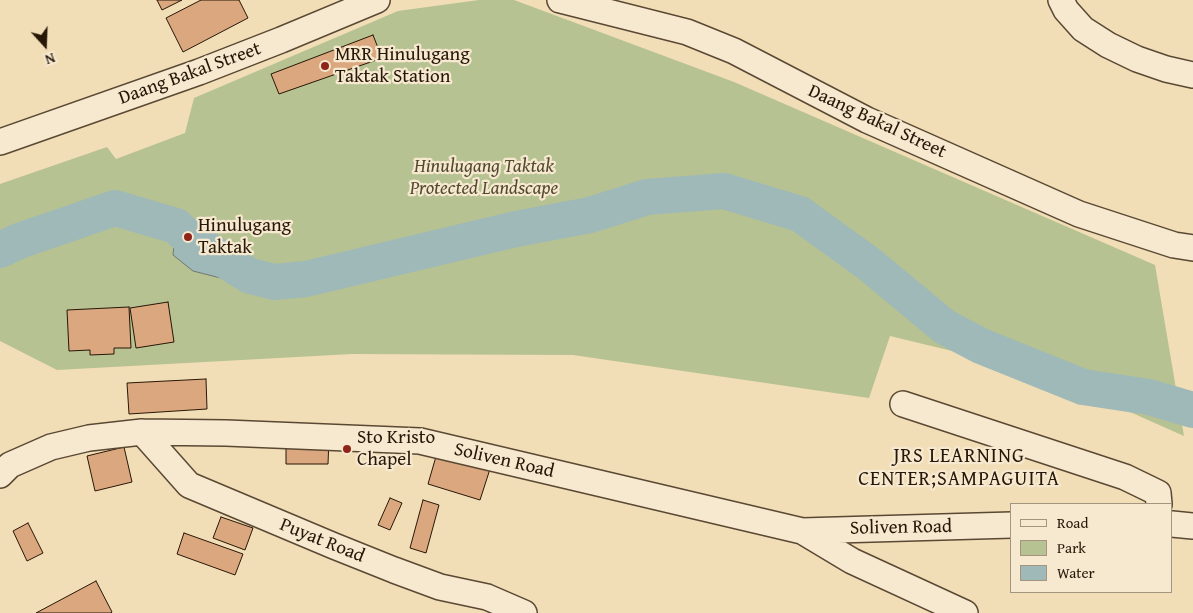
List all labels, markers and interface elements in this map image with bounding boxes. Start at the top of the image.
north arrow [20,20,70,70]
street label: Daang Bakal Street [116,38,264,110]
place label: MRR Hinulugang Taktak Station [335,44,470,88]
text: N [42,48,58,70]
marker: MRR Hinulugang Taktak Station [319,60,331,72]
street label: Daang Bakal Street [804,80,950,164]
park label: Hinulugang Taktak Protected Landscape [410,156,558,200]
place label: Hinulugang Taktak [198,215,291,259]
marker: Hinulugang Taktak [182,231,194,243]
place label: Sto Kristo Chapel [357,427,435,471]
street label: Soliven Road [452,438,556,484]
marker: Sto Kristo Chapel [341,443,353,455]
district label: JRS LEARNING CENTER;SAMPAGUITA [856,445,1062,492]
legend [1010,503,1173,593]
text: Road [1057,512,1088,533]
street label: Puyat Road [276,514,368,568]
street label: Soliven Road [850,516,952,540]
text: Park [1057,537,1086,558]
text: Water [1057,562,1095,583]

